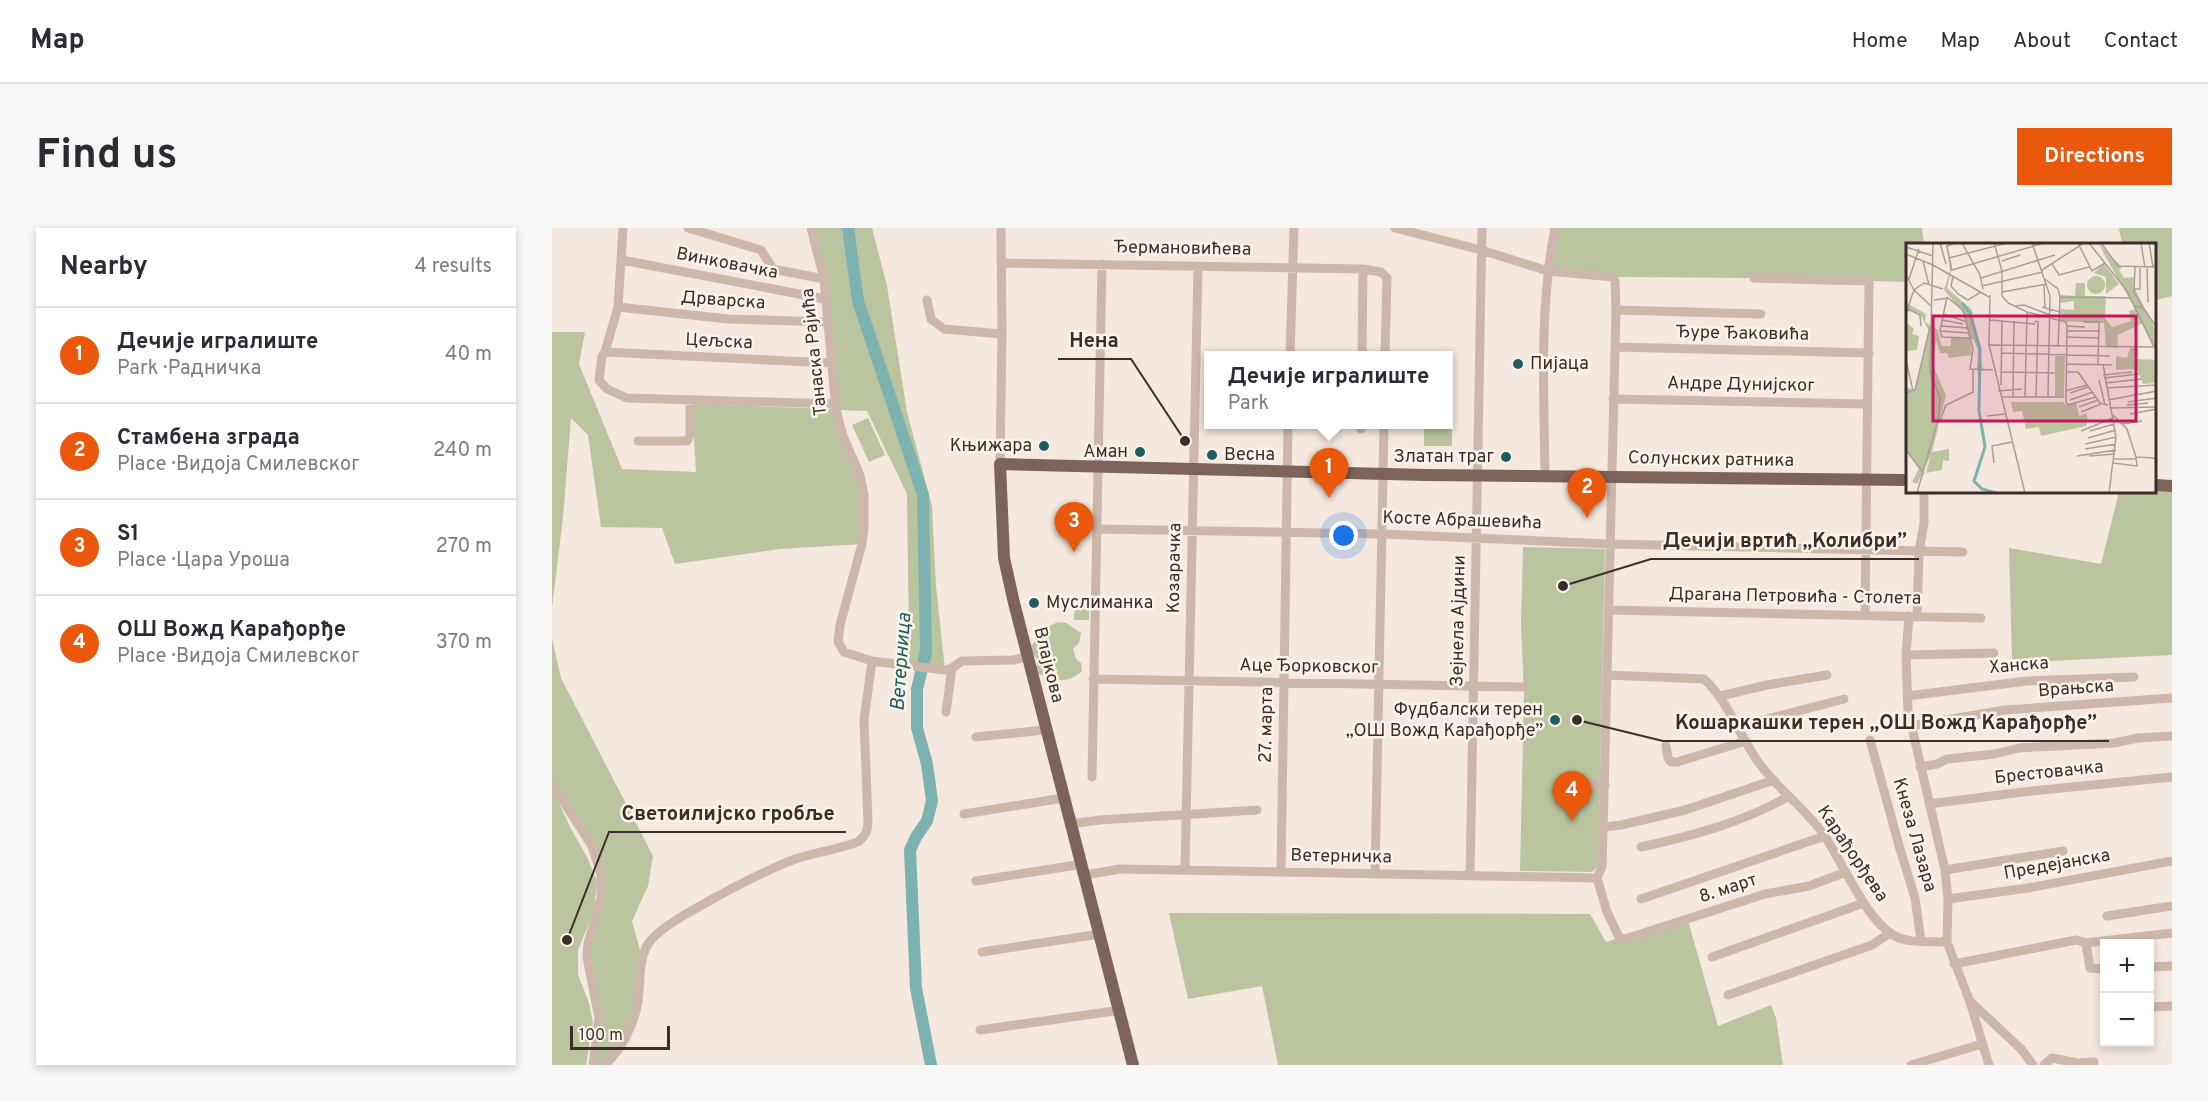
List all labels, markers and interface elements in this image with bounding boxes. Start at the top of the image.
text: Map [30,23,85,59]
text: Home [1852,28,1908,55]
text: Map [1941,28,1980,55]
text: About [2013,28,2071,55]
text: Contact [2104,28,2178,55]
button: Directions [2017,128,2172,185]
text: Find us [36,130,177,183]
street label: Ђермановићева [1113,236,1251,262]
street label: Винковачка [674,243,780,285]
inset map [1906,243,2157,494]
text: Nearby [60,251,148,284]
text: 4 results [415,254,492,280]
street label: Дрварска [680,287,766,315]
street label: Танаска Рајића [797,287,833,417]
callout: Нена [1058,321,1131,359]
street label: Ђуре Ђаковића [1675,321,1809,347]
text: Дечије игралиште [117,329,318,356]
street label: Цељска [685,329,753,355]
text: Нена [1069,329,1119,355]
text: 1 [76,342,84,368]
text: 40 m [445,342,492,368]
popup [1204,351,1453,429]
place label: Пијаца [1530,353,1589,376]
text: Park · Радничка [117,356,261,382]
marker: Пијаца [1511,357,1525,371]
text: Дечије игралиште [1228,364,1429,391]
street label: Андре Дунијског [1667,372,1816,398]
text: Park [1228,391,1269,417]
text: Стамбена зграда [117,425,300,452]
place label: Књижара [950,435,1032,458]
text: 2 [73,438,86,464]
text: 240 m [433,438,492,464]
marker: Књижара [1037,439,1051,453]
place label: Аман [1083,441,1128,464]
place label: Весна [1224,444,1275,467]
marker: Аман [1133,445,1147,459]
place label: Златан траг [1393,446,1494,469]
street label: Солунских ратника [1628,447,1794,473]
marker: Весна [1205,448,1219,462]
pin: 1 [1310,448,1348,498]
marker: Златан траг [1499,450,1513,464]
text: Place · Видоја Смилевског [117,452,360,478]
pin: 2 [1568,468,1606,518]
pin: 3 [1054,502,1094,552]
street label: Косте Абрашевића [1382,507,1542,535]
text: S1 [117,521,139,548]
your location [1329,521,1358,550]
callout: Дечији вртић „Колибри” [1651,521,1919,559]
street label: Козарачка [1163,522,1187,614]
text: Дечији вртић „Колибри” [1663,529,1907,555]
text: 3 [74,534,86,560]
text: 270 m [436,534,492,560]
text: Place · Цара Уроша [117,548,290,574]
street label: Зејнела Ајдини [1446,555,1472,687]
street label: Драгана Петровића - Столета [1668,583,1922,611]
place label: Муслиманка [1046,592,1153,615]
marker: Муслиманка [1027,596,1041,610]
water label: Ветерница [886,611,918,712]
text: ОШ Вожд Карађорђе [117,617,346,644]
street label: Влајкова [1027,625,1069,705]
text: 4 [73,630,86,656]
text: 370 m [436,630,492,656]
text: Place · Видоја Смилевског [117,644,360,670]
street label: Ханска [1988,652,2050,680]
street label: Аце Ђорковског [1239,654,1379,680]
street label: Врањска [2037,675,2115,703]
street label: 27. марта [1255,687,1279,763]
place label: Фудбалски терен „ОШ Вожд Карађорђе” [1346,699,1543,743]
callout: Кошаркашки терен „ОШ Вожд Карађорђе” [1663,703,2109,741]
text: Кошаркашки терен „ОШ Вожд Карађорђе” [1675,711,2097,737]
marker: Фудбалски терен „ОШ Вожд Карађорђе” [1548,713,1562,727]
street label: Брестовачка [1993,756,2105,790]
pin: 4 [1552,772,1592,821]
street label: Кнеза Лазара [1887,775,1941,895]
callout: Светоилијско гробље [609,794,846,832]
street label: Карађорђева [1811,801,1893,907]
text: Светоилијско гробље [621,802,835,828]
street label: Предејанска [2002,844,2112,886]
street label: Ветерничка [1290,845,1392,869]
street label: 8. март [1696,869,1760,909]
map controls [2100,939,2154,1047]
button: + [2100,939,2154,993]
button: − [2100,993,2154,1047]
scale bar [570,1023,670,1050]
text: 100 m [579,1026,623,1046]

